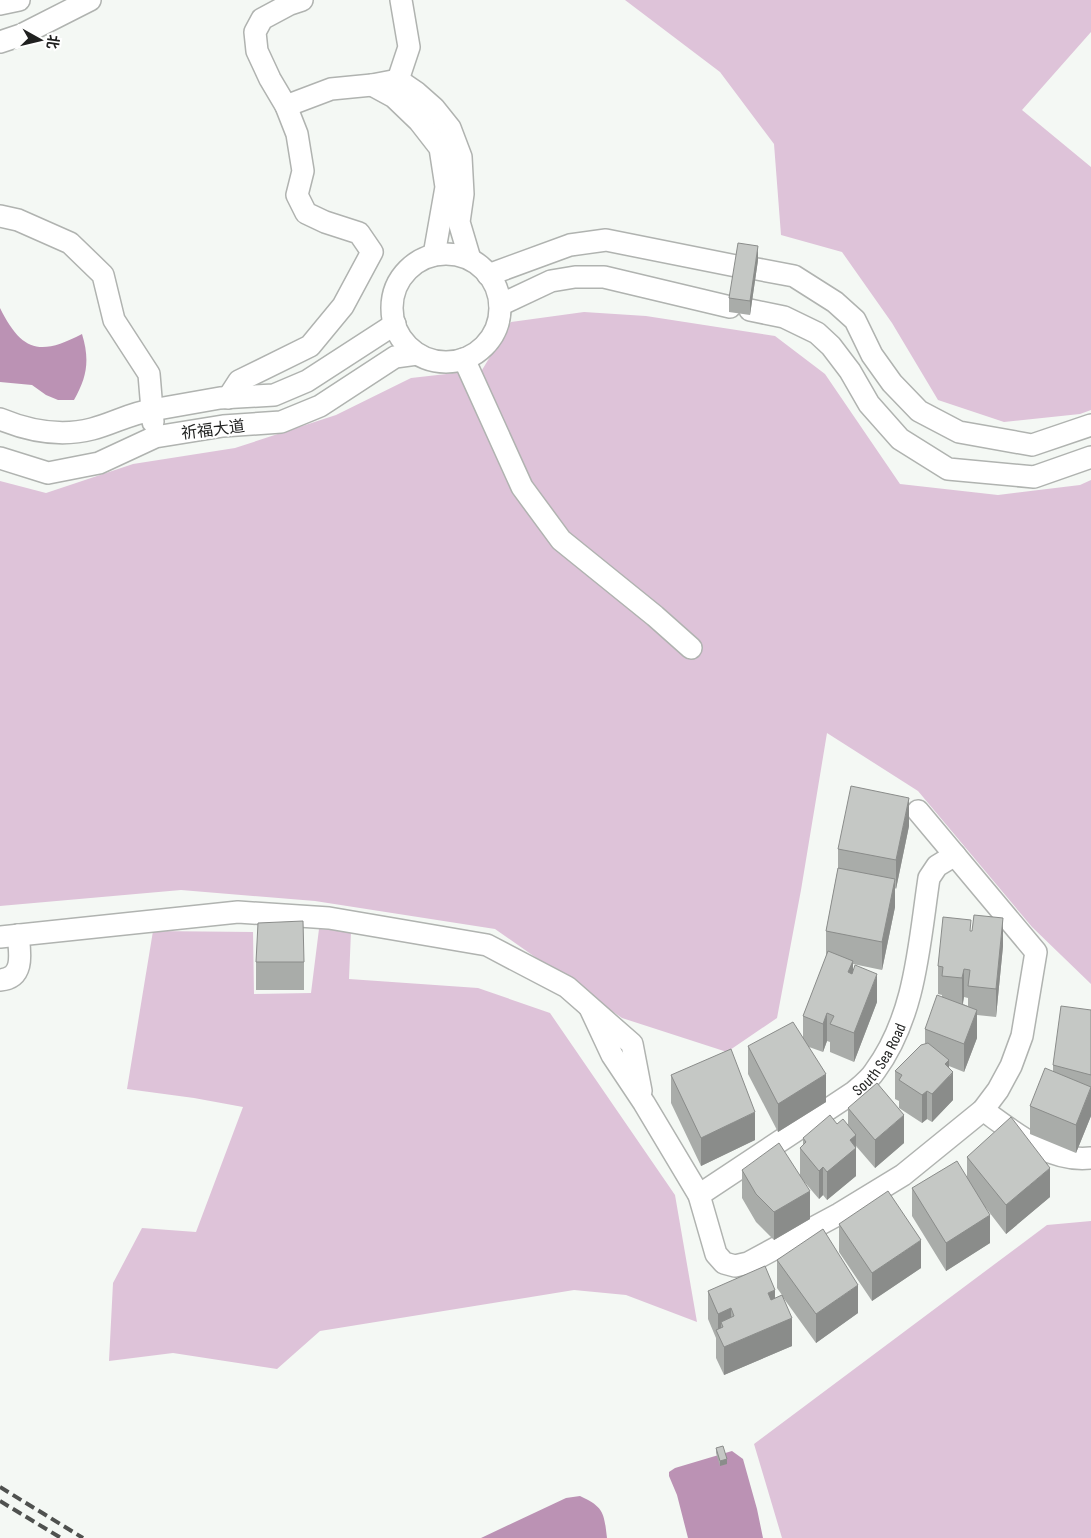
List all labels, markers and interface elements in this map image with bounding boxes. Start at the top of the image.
north arrow [15,15,65,65]
text: 北 [43,34,62,50]
street label: 祈福大道 [180,417,246,444]
street label: South Sea Road [849,1021,911,1100]

